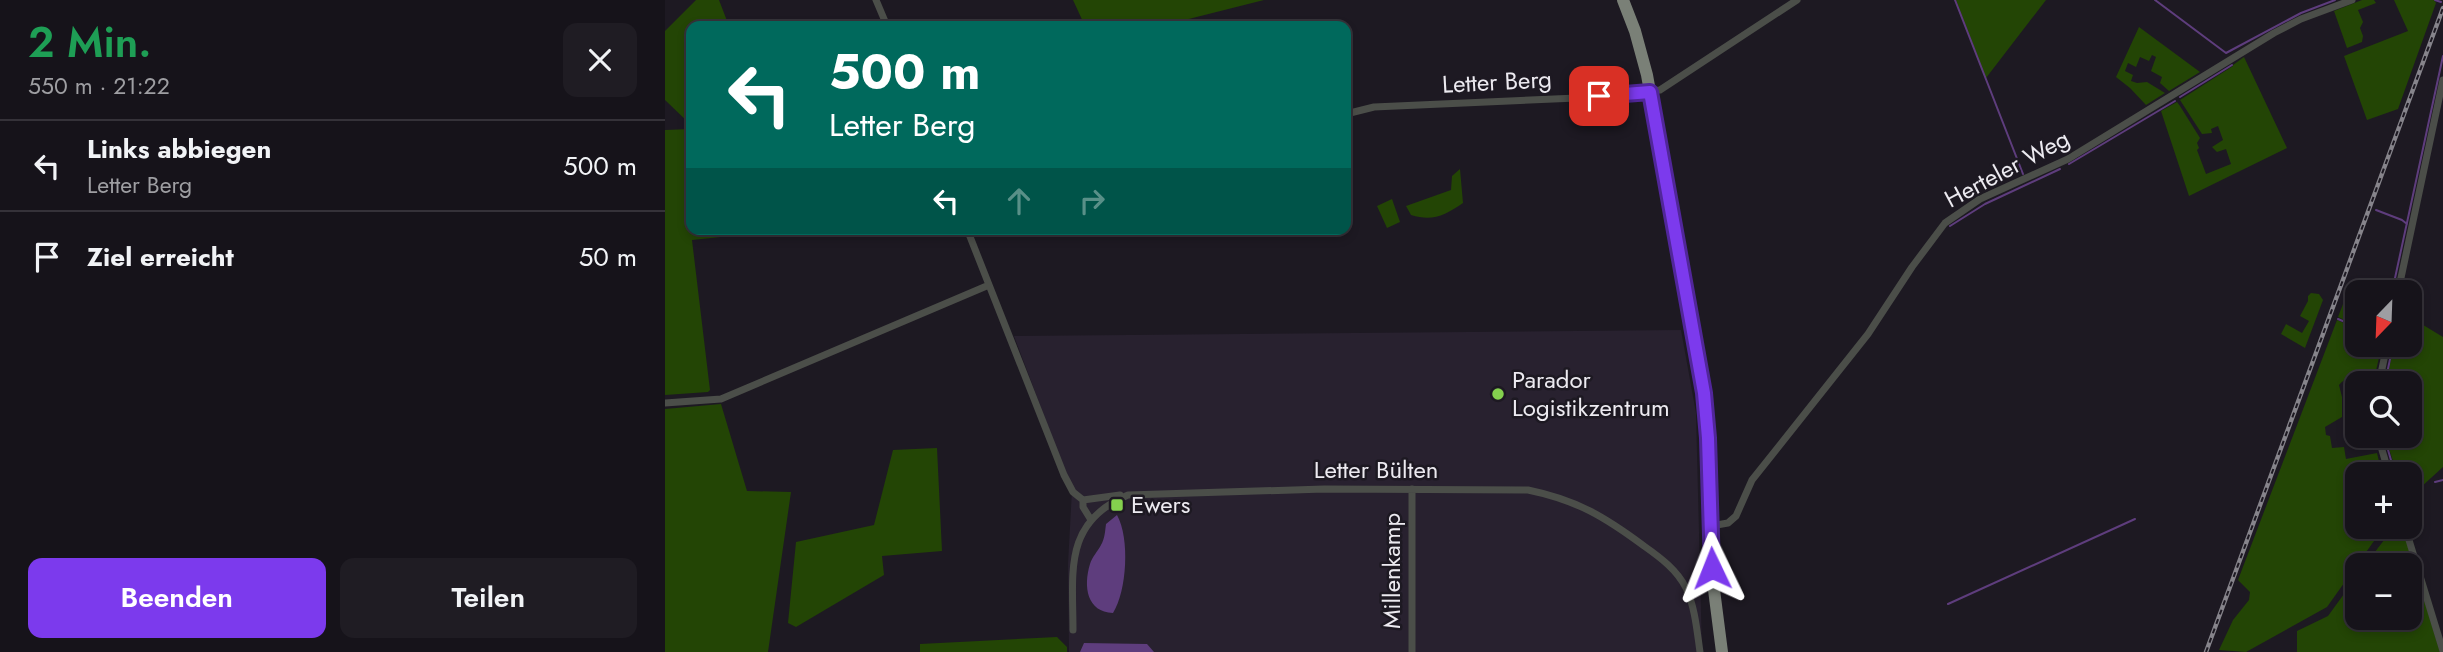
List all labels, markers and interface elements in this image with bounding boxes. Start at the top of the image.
text: 2 Min. [28,12,151,73]
button: close [563,23,637,97]
text: 500 m [829,37,980,107]
icon: left [714,49,805,140]
street label: Letter Berg [1441,61,1553,102]
pin [1569,66,1629,126]
text: 550 m · 21:22 [28,69,170,103]
icon: arrive [1580,77,1618,115]
text: Letter Berg [829,102,975,148]
street label: Herteler Weg [1938,121,2075,216]
text: Links abbiegen [87,130,271,168]
icon: left [28,147,66,185]
text: 500 m [563,147,637,185]
text: Letter Berg [87,168,192,202]
icon: left [927,182,965,220]
icon: ahead [1000,182,1038,220]
icon: right [1073,182,1111,220]
icon: arrive [28,238,66,276]
text: Ziel erreicht [87,238,234,276]
text: 50 m [579,238,637,276]
north arrow [2345,280,2422,357]
map controls [2345,280,2422,630]
place label: Parador Logistikzentrum [1512,362,1670,425]
button: search [2345,371,2422,448]
marker: Parador Logistikzentrum [1490,386,1506,402]
street label: Letter Bülten [1314,452,1438,487]
button: + [2345,462,2422,539]
place label: Ewers [1131,487,1190,522]
marker: Ewers [1109,497,1125,513]
street label: Millenkamp [1374,513,1409,629]
position arrow [1675,531,1749,605]
button: − [2345,553,2422,630]
button: Beenden [28,558,326,638]
button: Teilen [340,558,637,638]

